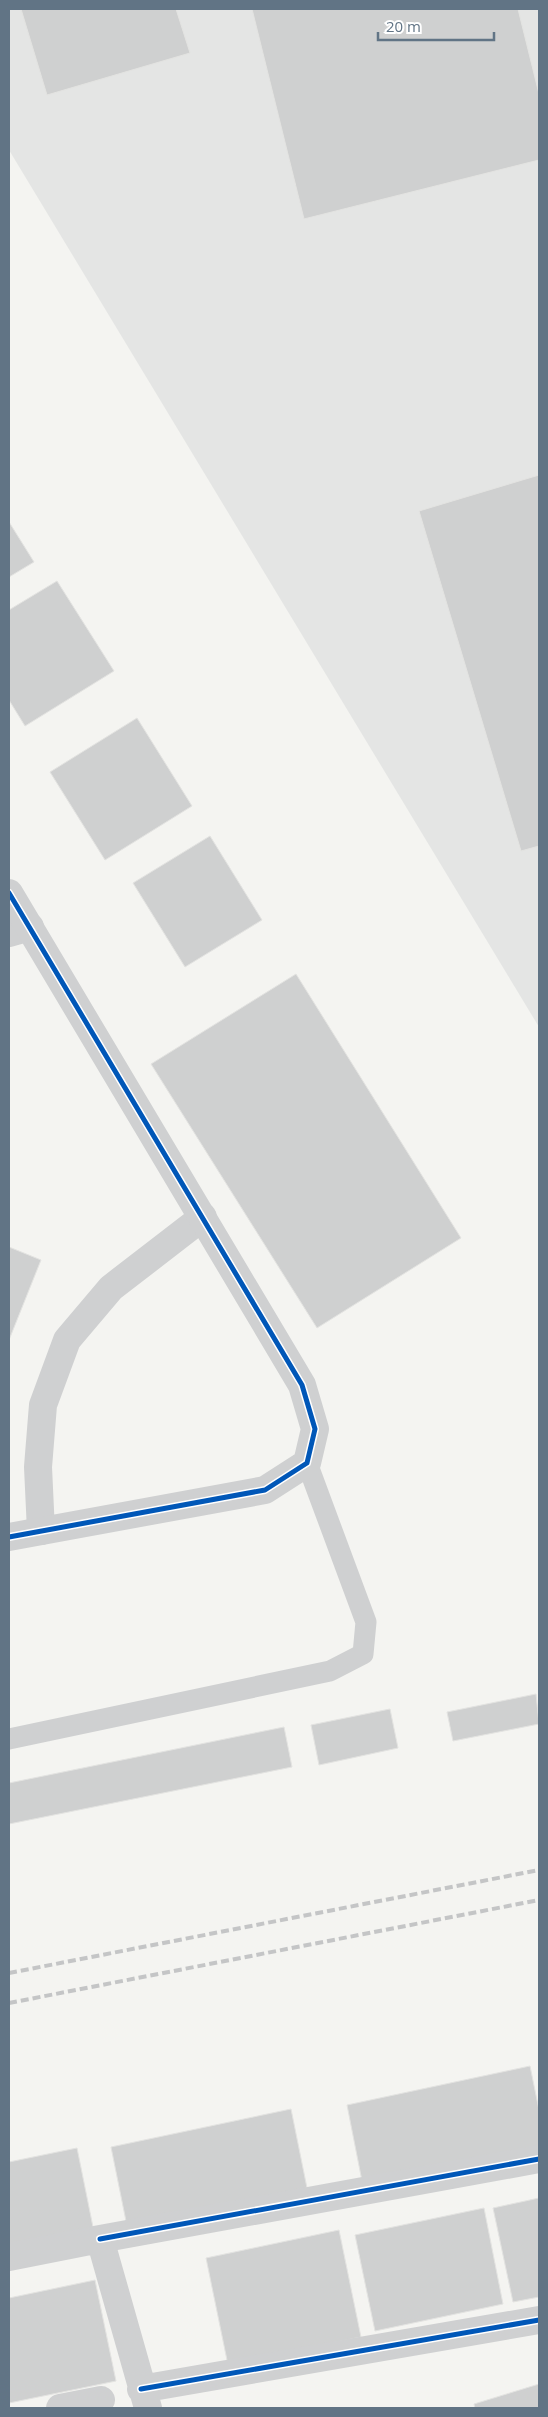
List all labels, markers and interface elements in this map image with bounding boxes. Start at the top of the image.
scale bar [378,10,494,42]
text: 20 m [386,16,421,36]

